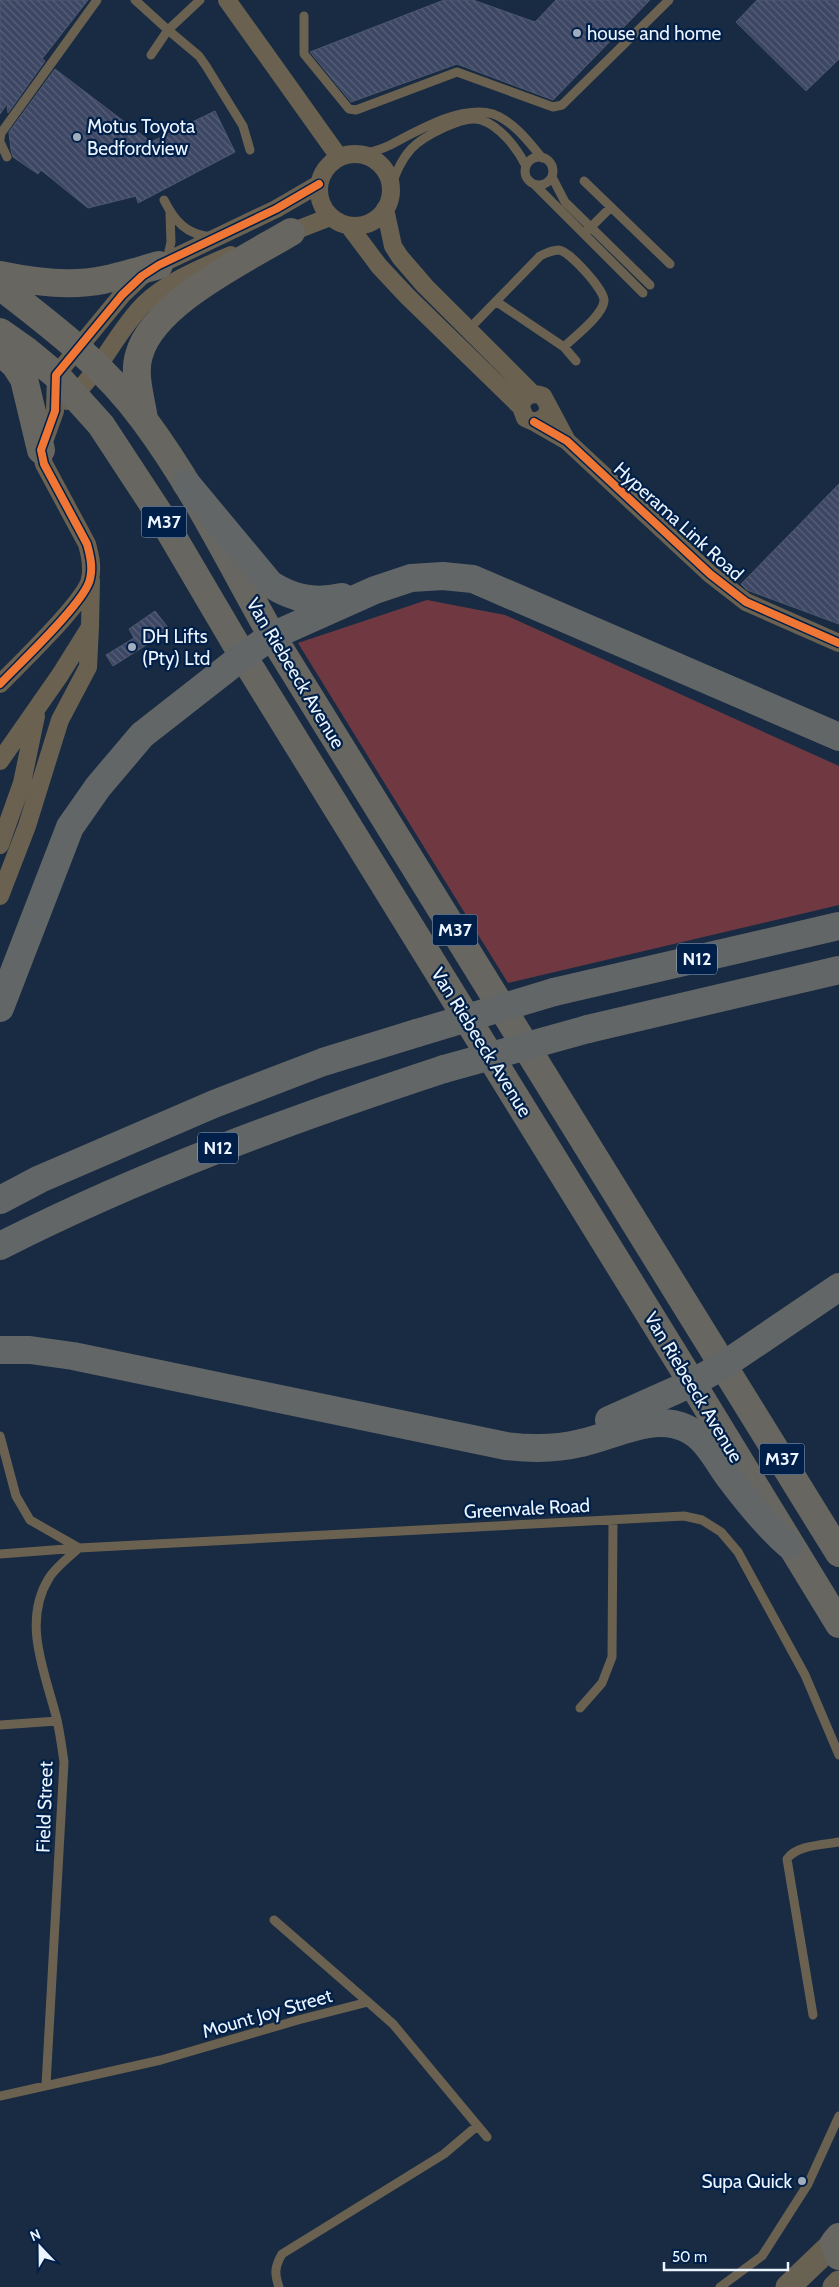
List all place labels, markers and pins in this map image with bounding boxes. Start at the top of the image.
place label: house and home [587,22,722,45]
marker: house and home [571,27,583,39]
place label: Motus Toyota Bedfordview [87,115,195,160]
marker: Motus Toyota Bedfordview [71,131,83,143]
place label: DH Lifts (Pty) Ltd [142,625,210,670]
marker: DH Lifts (Pty) Ltd [126,641,138,653]
place label: Supa Quick [701,2170,792,2193]
marker: Supa Quick [796,2175,808,2187]

